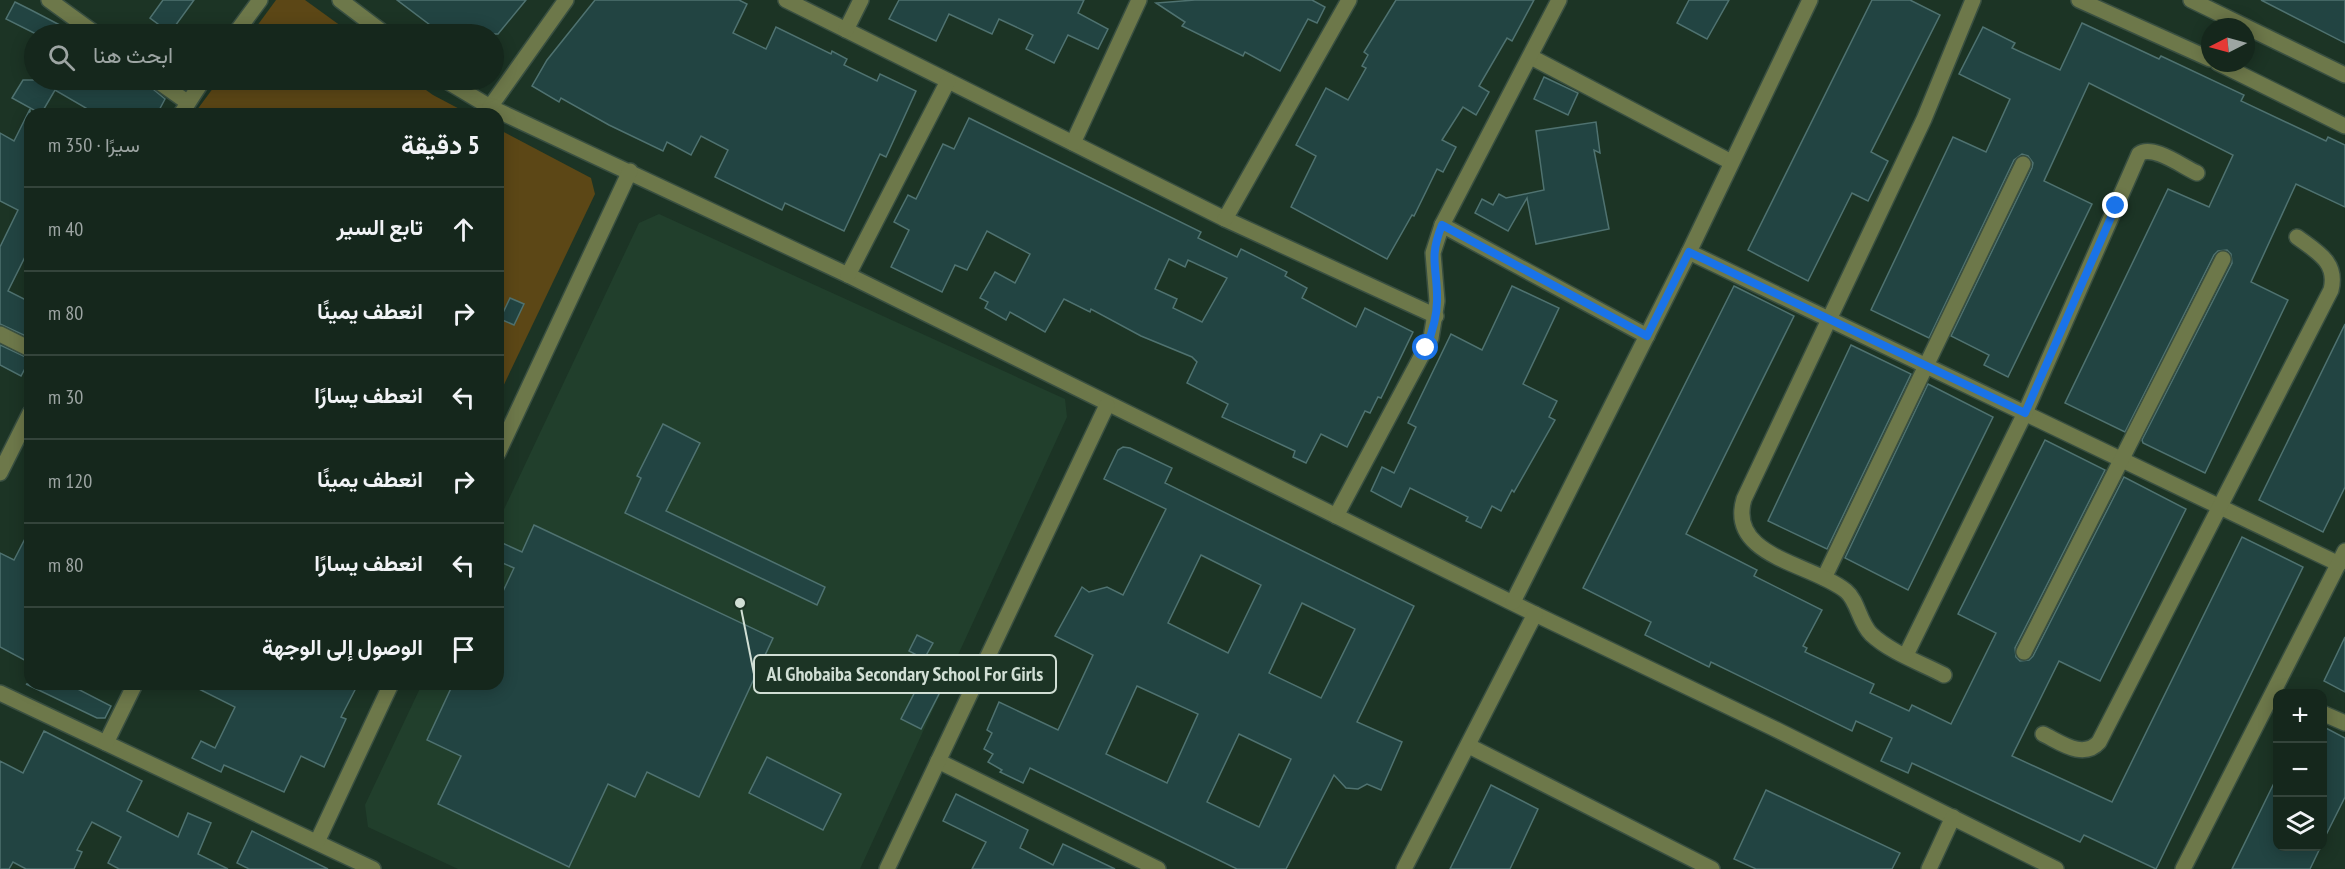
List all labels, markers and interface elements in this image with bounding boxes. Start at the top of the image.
north arrow [2201,18,2255,72]
search box [24,24,504,90]
icon: search [45,41,78,74]
text: ابحث هنا [93,41,173,69]
text: 5 دقيقة [401,128,480,161]
text: سيرًا · 350 m [48,132,140,158]
route end [2102,192,2128,218]
text: تابع السير [336,213,423,241]
icon: ahead [447,213,480,246]
text: 40 m [48,216,83,242]
text: انعطف يمينًا [317,297,423,325]
icon: right [447,297,480,330]
text: 80 m [48,300,83,326]
route start [1412,334,1438,360]
text: انعطف يسارًا [314,381,423,409]
icon: left [447,381,480,414]
text: 30 m [48,384,83,410]
text: انعطف يمينًا [317,465,423,493]
icon: right [447,465,480,498]
text: 120 m [48,468,92,494]
text: انعطف يسارًا [314,549,423,577]
icon: left [447,549,480,582]
text: 80 m [48,552,83,578]
text: الوصول إلى الوجهة [262,633,423,661]
icon: arrive [447,633,480,666]
callout: Al Ghobaiba Secondary School For Girls [754,655,1056,693]
text: Al Ghobaiba Secondary School For Girls [766,661,1043,687]
map controls [2273,689,2327,851]
button: + [2273,689,2327,743]
button: − [2273,743,2327,797]
button: layers [2273,797,2327,851]

